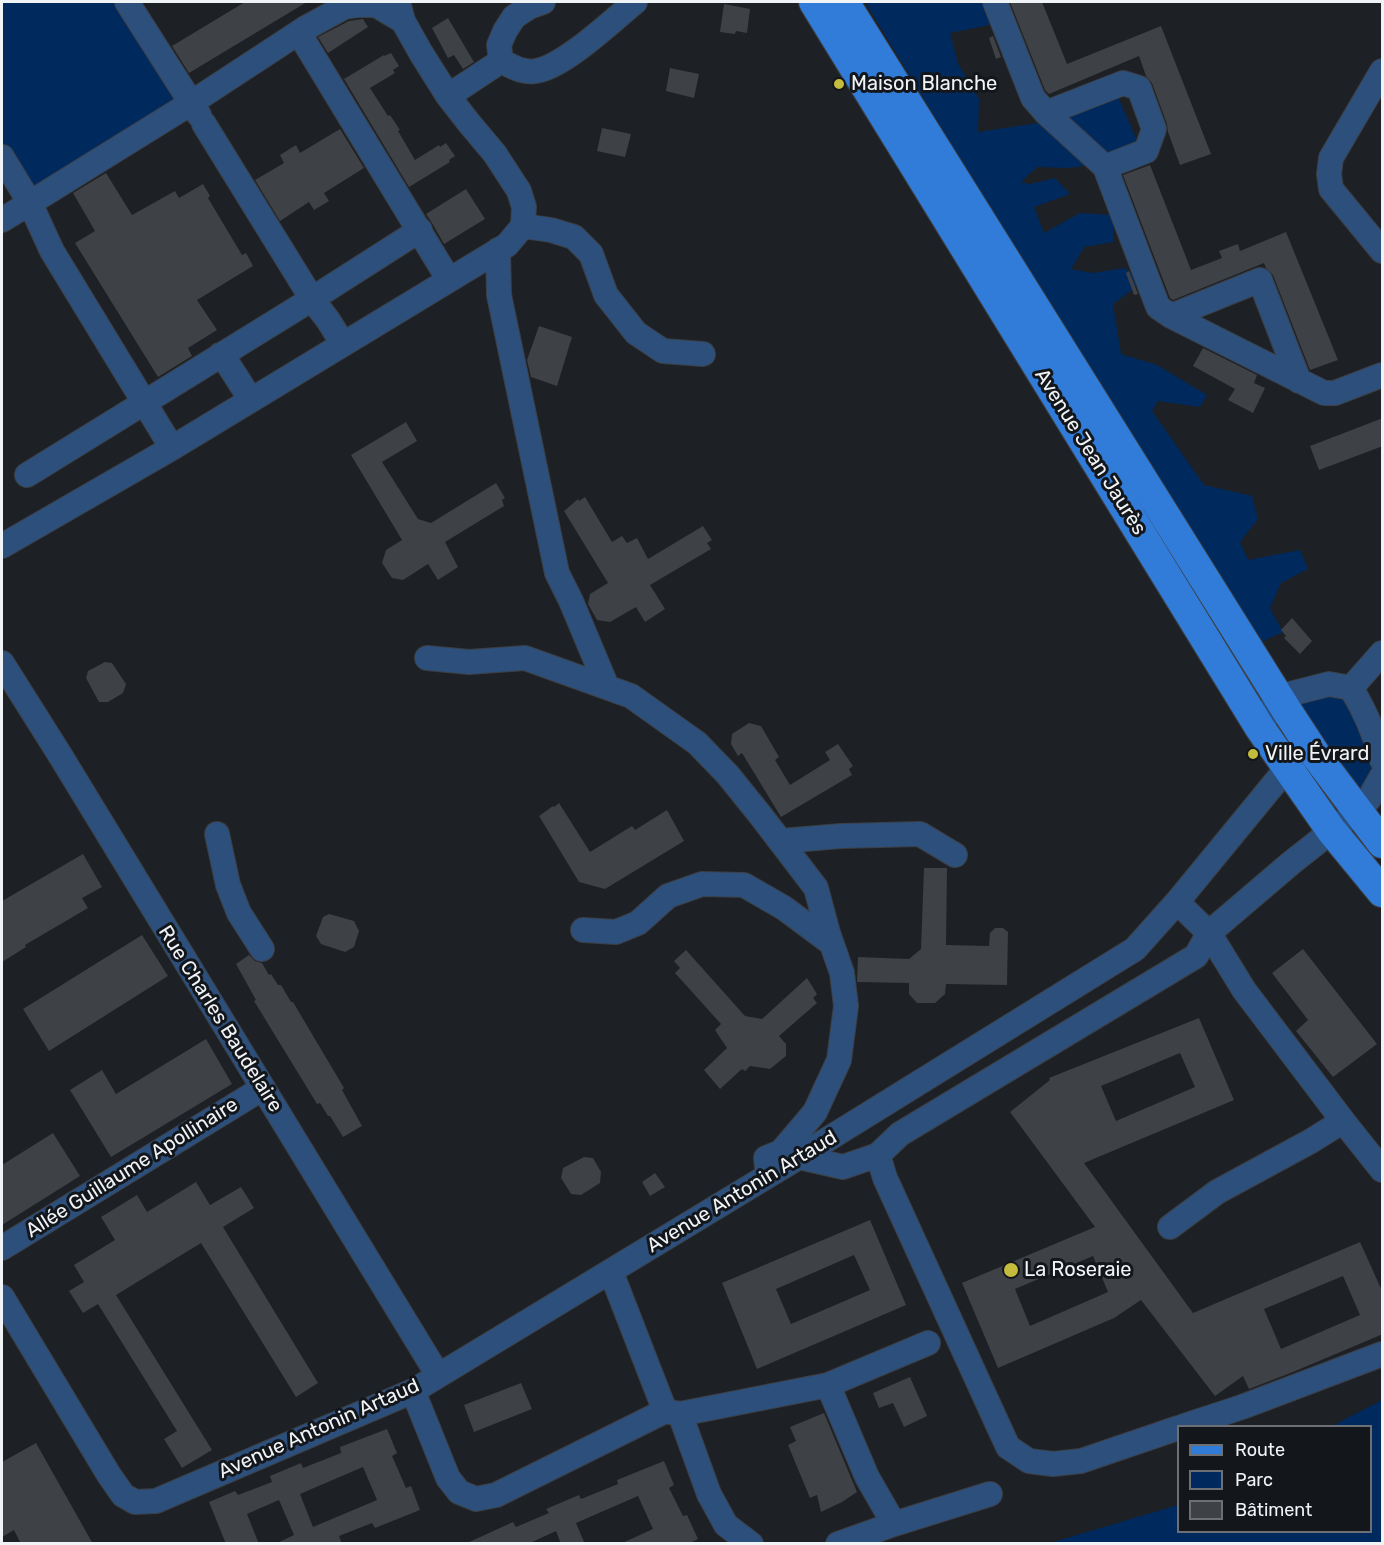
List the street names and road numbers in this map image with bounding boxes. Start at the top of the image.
street label: Avenue Jean Jaurès [1029,364,1151,540]
street label: Rue Charles Baudelaire [153,921,287,1117]
street label: Allée Guillaume Apollinaire [22,1093,242,1243]
street label: Avenue Antonin Artaud [643,1126,841,1258]
street label: Avenue Antonin Artaud [215,1374,423,1484]

